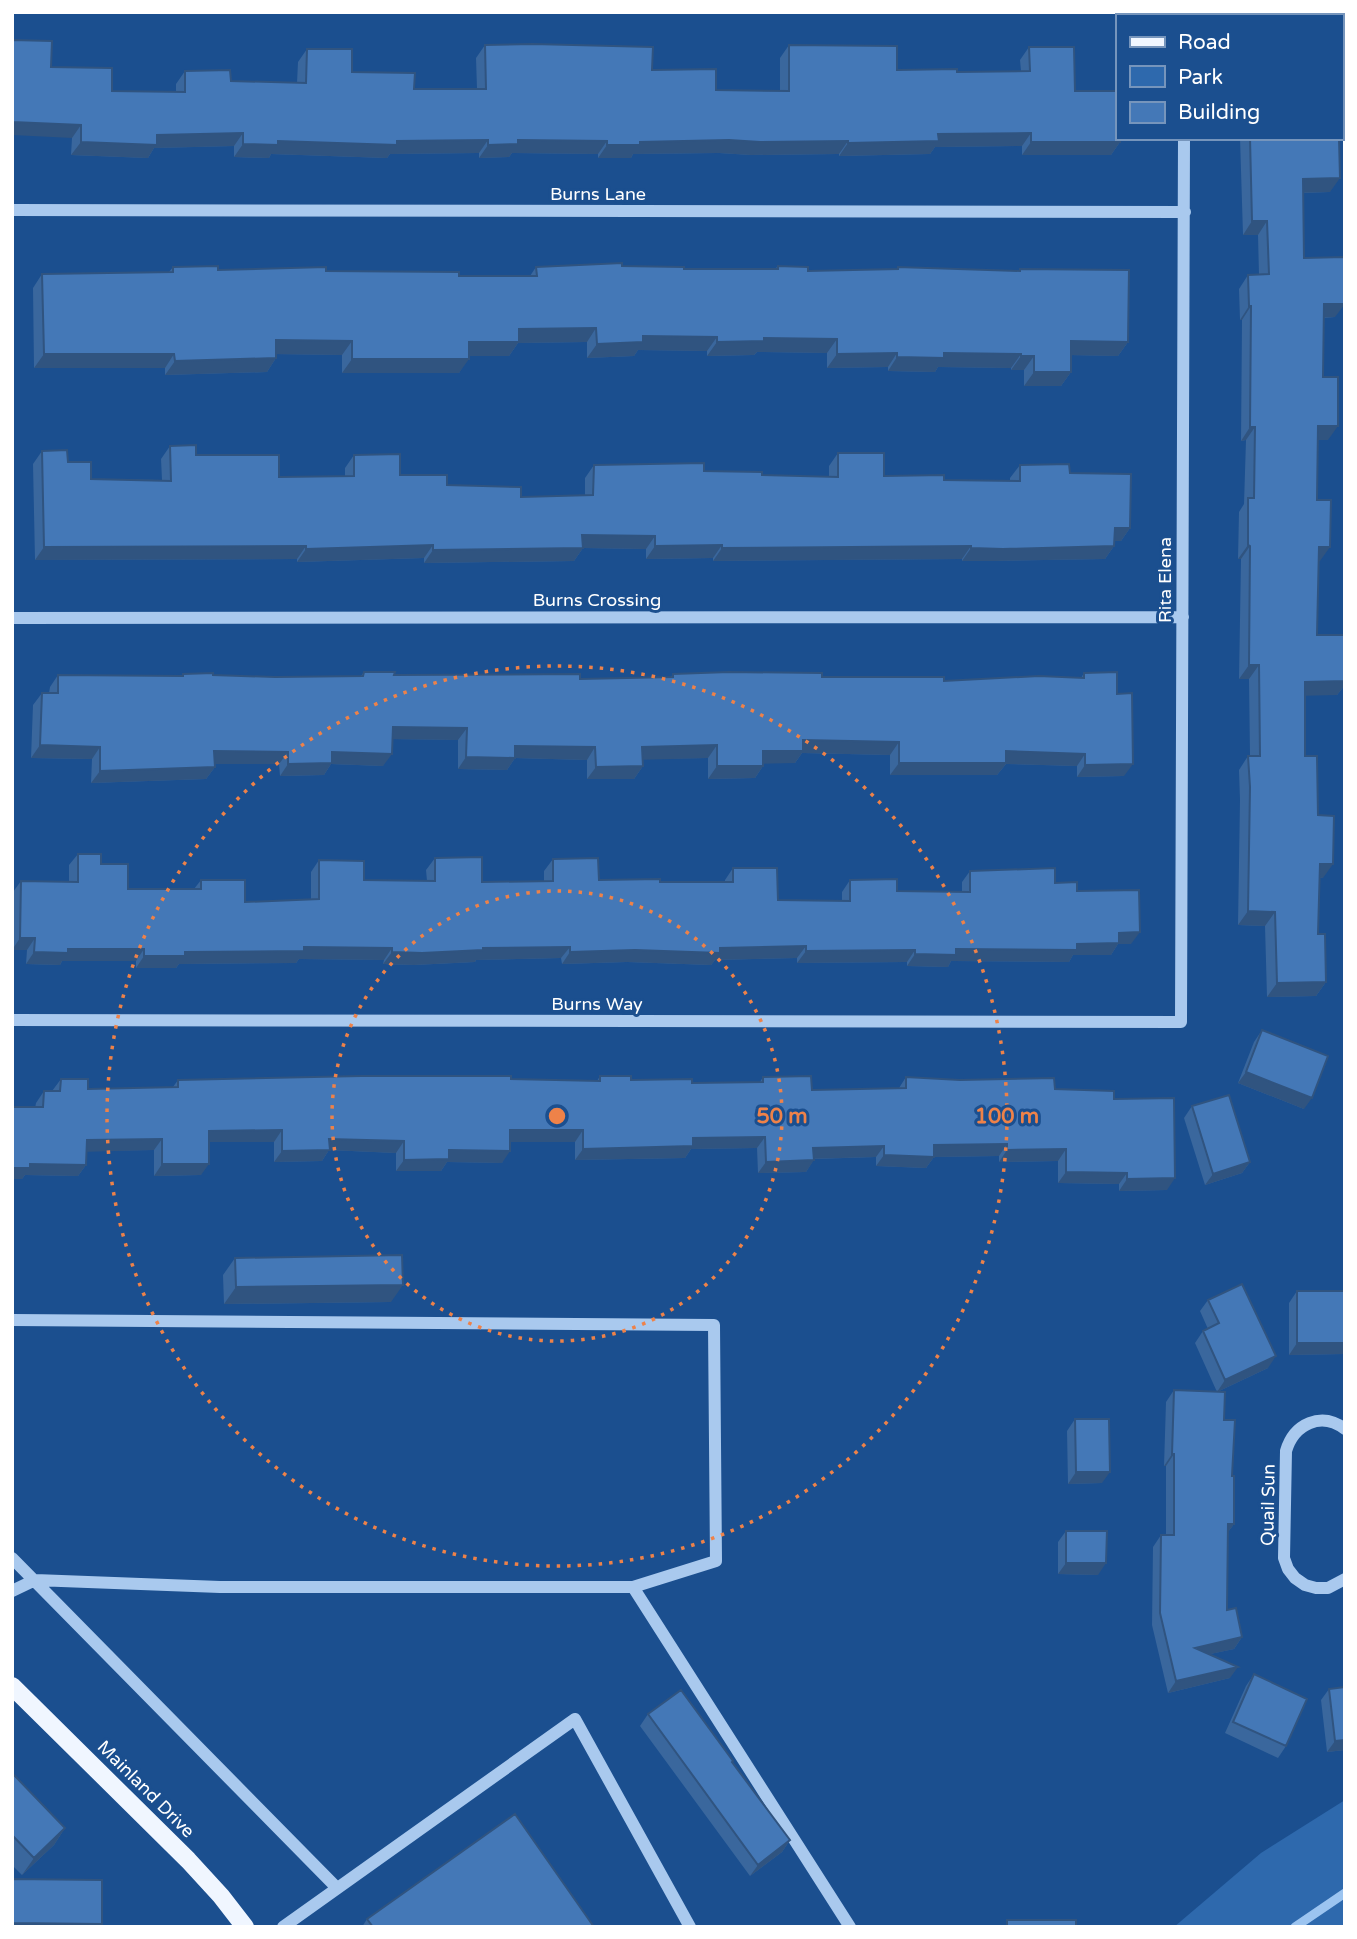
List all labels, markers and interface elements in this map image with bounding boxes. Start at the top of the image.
legend [1116,14,1343,140]
text: Road [1178,30,1231,55]
text: Park [1178,65,1223,90]
text: Building [1178,100,1260,125]
street label: Burns Lane [550,183,646,205]
street label: Rita Elena [1154,537,1176,623]
street label: Burns Crossing [533,589,661,611]
street label: Burns Way [551,993,643,1015]
centre of rings [545,1104,569,1128]
text: 50 m [756,1104,808,1129]
text: 100 m [975,1104,1039,1129]
street label: Quail Sun [1256,1464,1280,1546]
street label: Mainland Drive [93,1736,199,1842]

